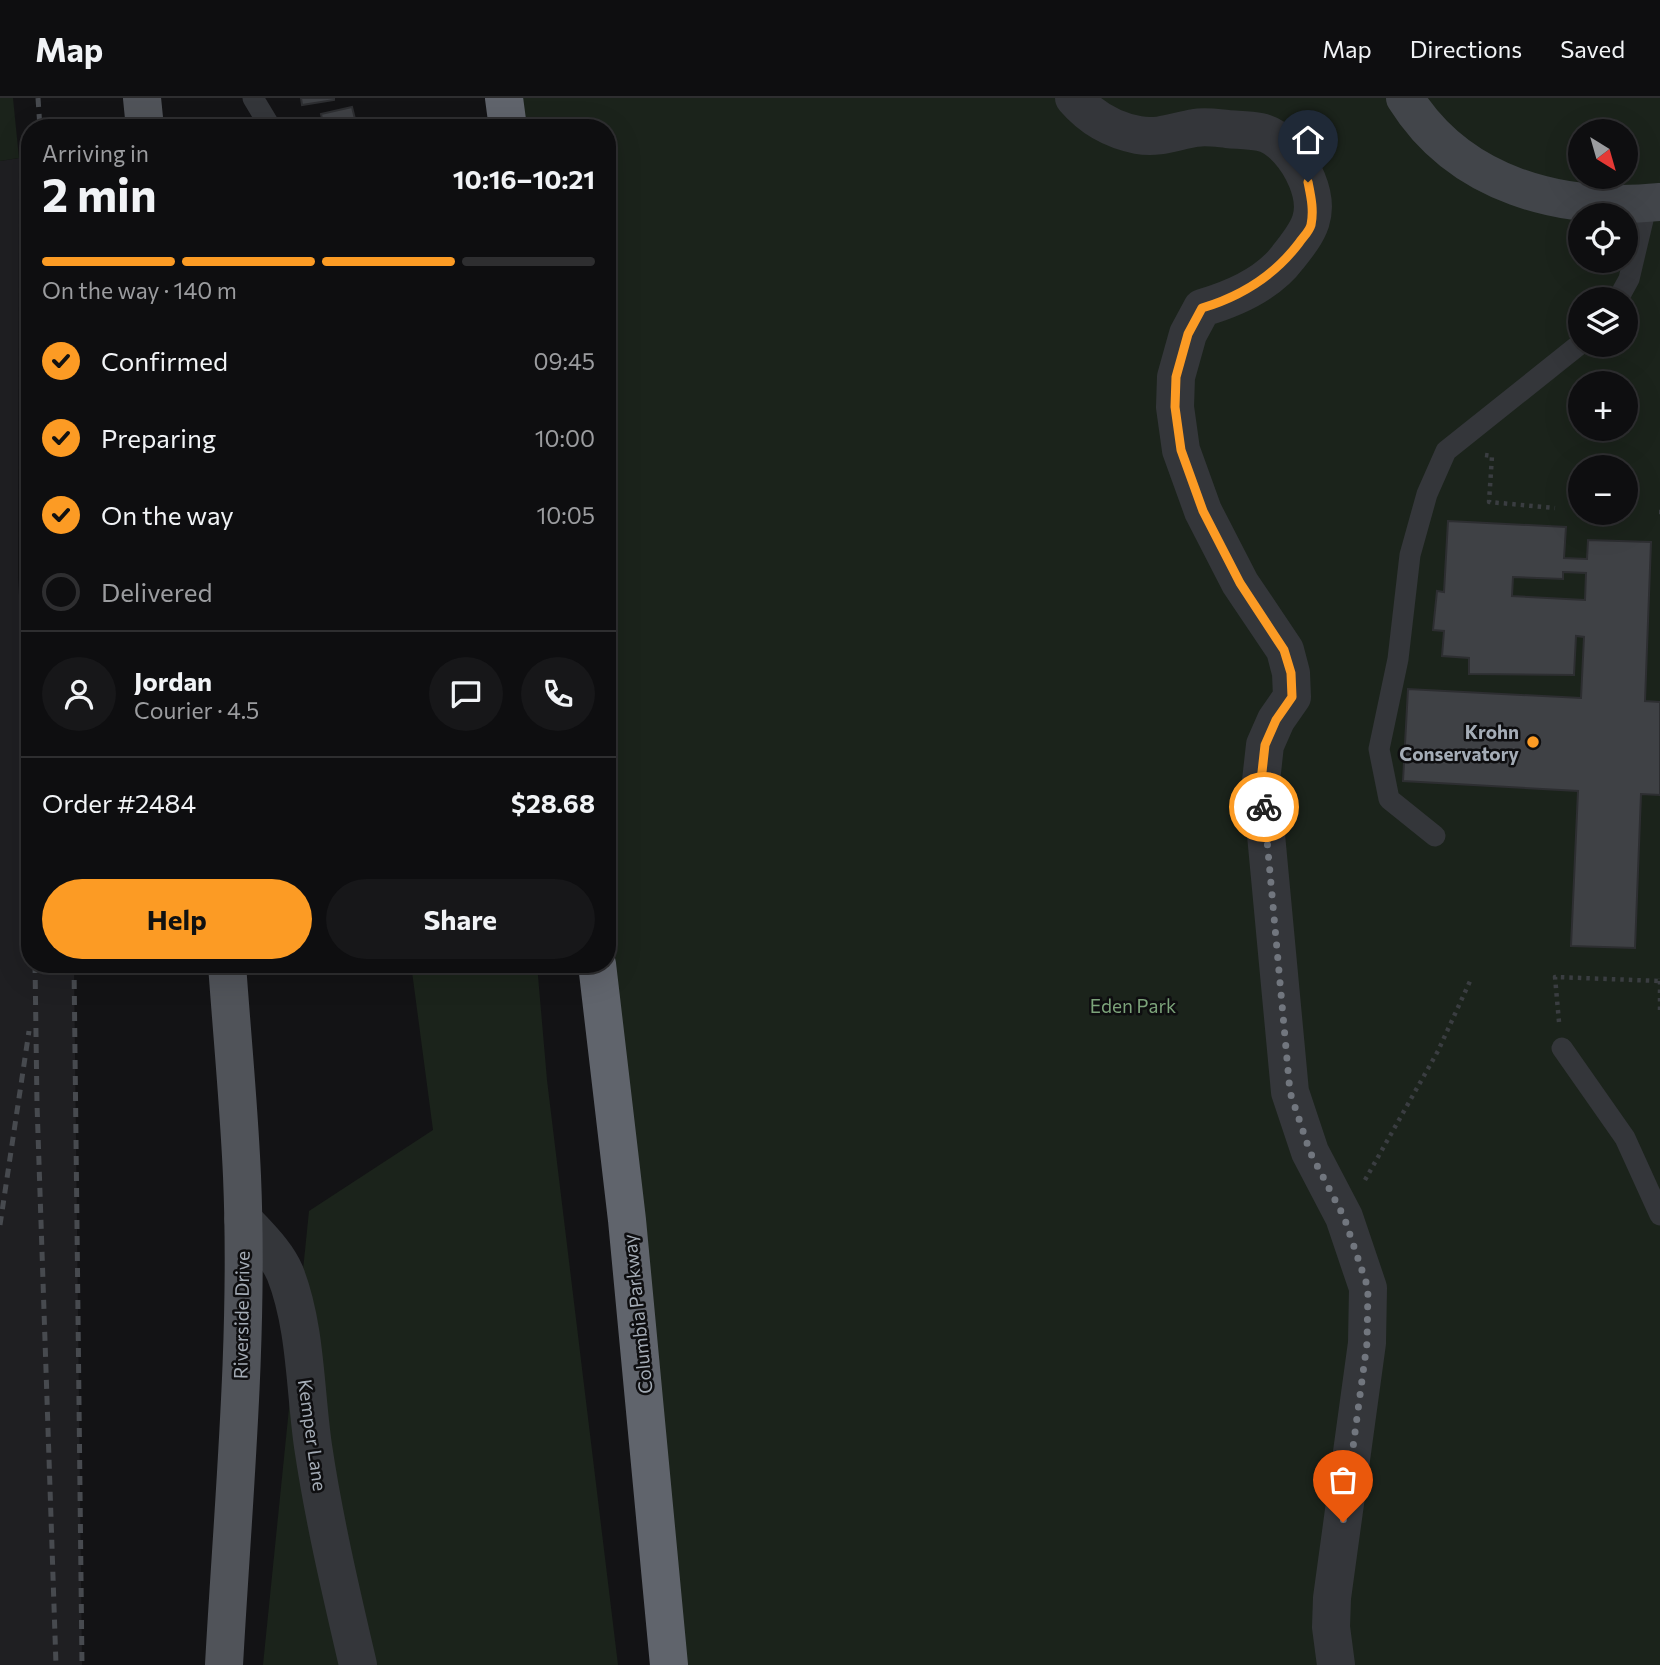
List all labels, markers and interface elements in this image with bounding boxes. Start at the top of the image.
text: Map [35,28,103,69]
text: Map [1322,34,1372,63]
text: Directions [1410,34,1522,63]
text: Saved [1560,34,1625,63]
pin [1278,110,1338,182]
north arrow [1568,119,1638,189]
map controls [1568,119,1638,525]
icon: home [1289,121,1327,159]
text: Arriving in [42,139,149,167]
text: 10:16–10:21 [453,163,595,194]
text: 2 min [42,165,157,221]
button: locate [1568,203,1638,273]
text: On the way · 140 m [42,276,237,304]
button: layers [1568,287,1638,357]
icon: check [42,342,80,380]
text: Confirmed [101,345,228,376]
text: 09:45 [534,347,595,375]
button: + [1568,371,1638,441]
icon: check [42,419,80,457]
text: Preparing [101,422,216,453]
text: 10:00 [535,424,595,452]
button: − [1568,455,1638,525]
icon: check [42,496,80,534]
text: On the way [101,499,234,530]
text: 10:05 [537,501,595,529]
text: Delivered [101,576,212,607]
button: person [42,657,116,731]
button: chat [429,657,503,731]
button: phone [521,657,595,731]
text: Jordan [134,665,212,696]
text: Courier · 4.5 [134,696,259,724]
place label: Krohn Conservatory [1399,720,1520,765]
marker: Krohn Conservatory [1525,734,1541,750]
courier [1229,772,1299,842]
text: Order #2484 [42,787,196,818]
text: $28.68 [511,787,595,818]
icon: bike [1245,788,1283,826]
button: Help [42,879,312,959]
button: Share [326,879,595,959]
park label: Eden Park [1090,994,1176,1017]
street label: Columbia Parkway [617,1233,657,1395]
street label: Riverside Drive [228,1251,254,1379]
street label: Kemper Lane [294,1378,332,1492]
pin [1313,1450,1373,1522]
icon: bag [1324,1461,1362,1499]

